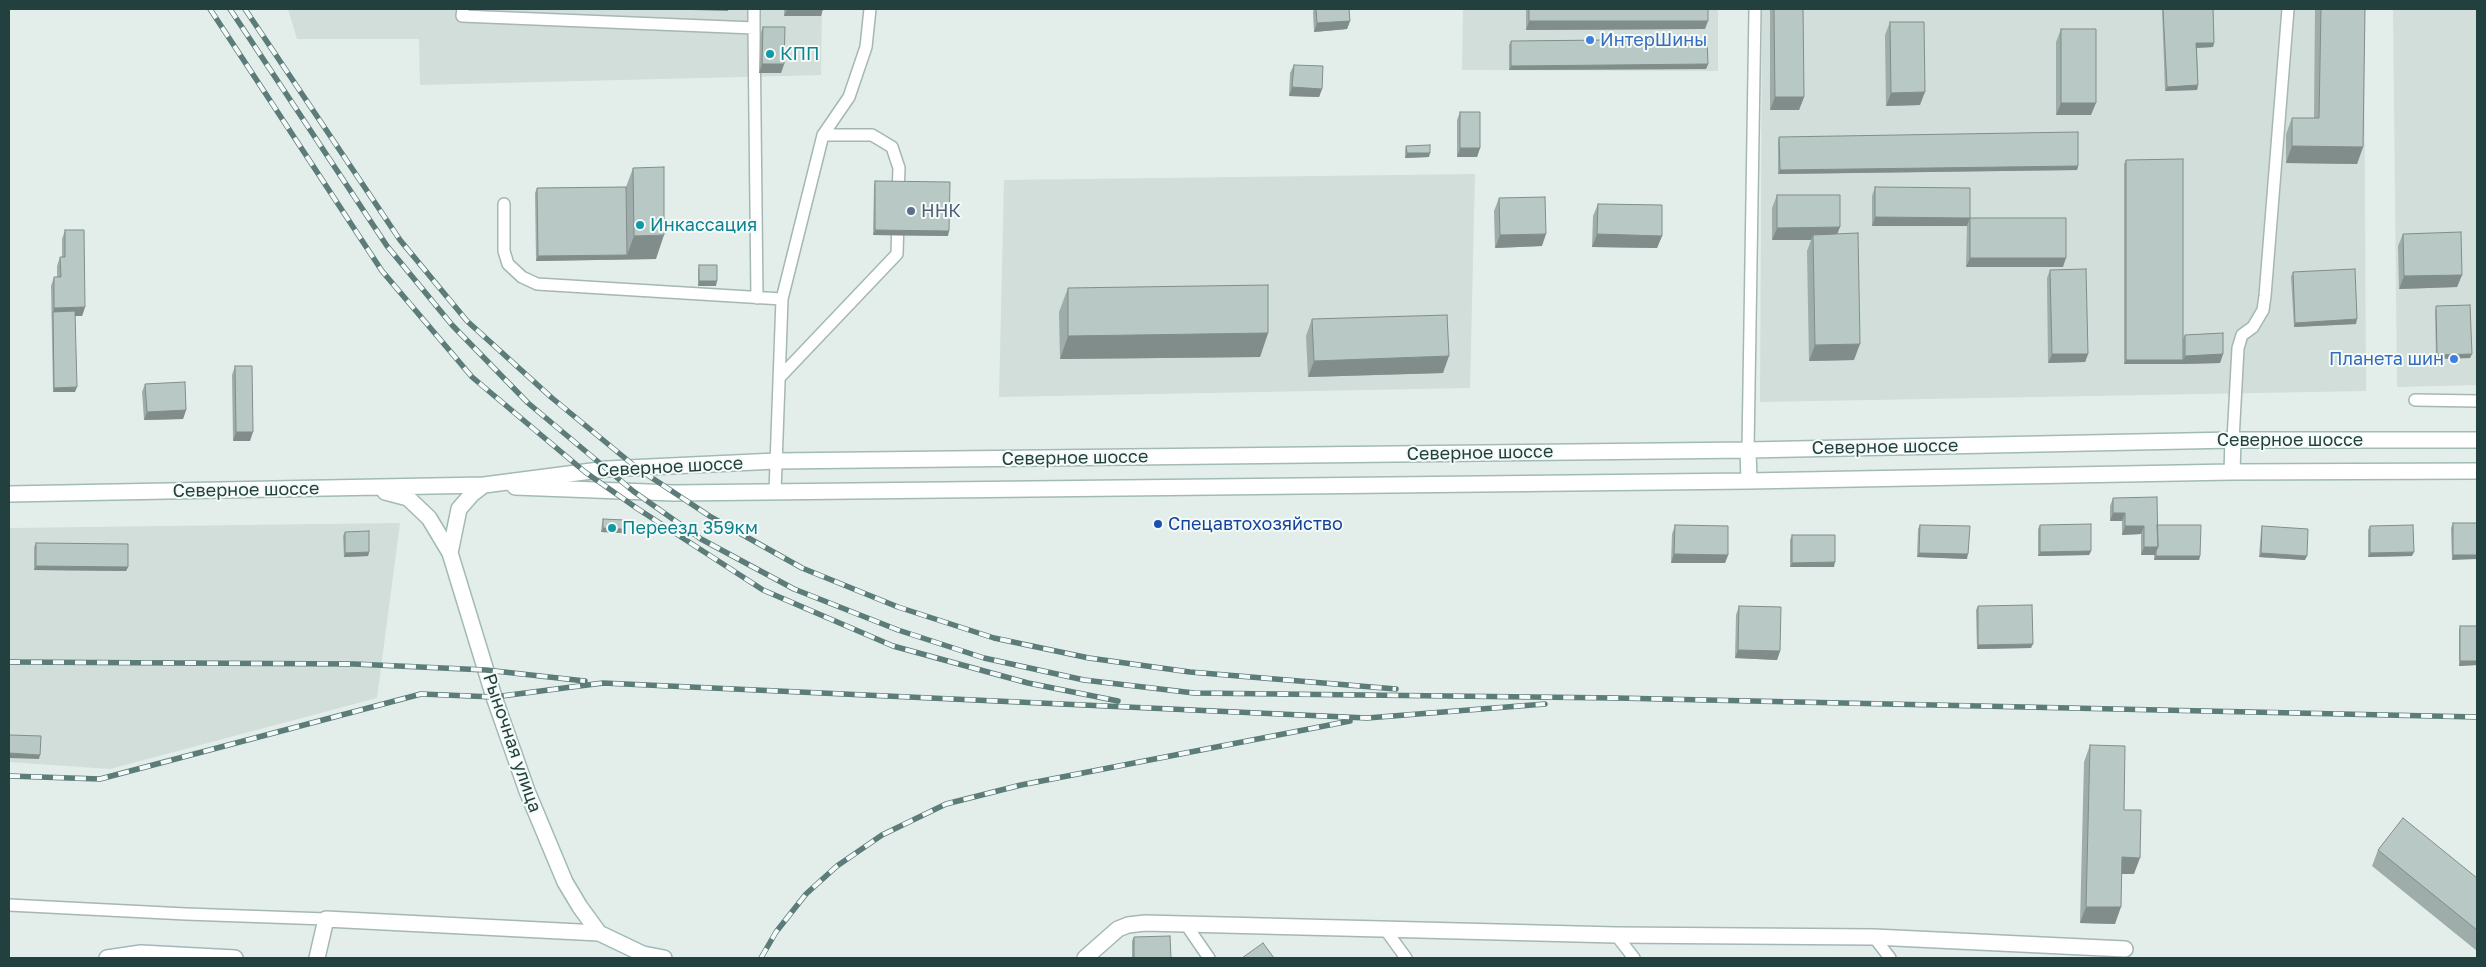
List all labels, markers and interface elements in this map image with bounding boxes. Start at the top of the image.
place label: ИнтерШины [1600,29,1707,51]
marker: ИнтерШины [1584,34,1596,46]
place label: КПП [780,43,820,65]
marker: КПП [764,48,776,60]
place label: ННК [921,200,961,222]
marker: ННК [905,205,917,217]
place label: Инкассация [650,214,757,236]
marker: Инкассация [634,219,646,231]
place label: Планета шин [2329,348,2444,370]
marker: Планета шин [2448,353,2460,365]
street label: Северное шоссе [2217,429,2363,451]
street label: Северное шоссе [1812,435,1958,459]
street label: Северное шоссе [1407,441,1553,465]
street label: Северное шоссе [1002,446,1148,470]
street label: Северное шоссе [596,452,744,482]
street label: Северное шоссе [173,478,319,502]
place label: Спецавтохозяйство [1168,513,1343,535]
place label: Переезд 359км [622,517,758,539]
marker: Спецавтохозяйство [1152,518,1164,530]
marker: Переезд 359км [606,522,618,534]
street label: Рыночная улица [478,671,546,815]

